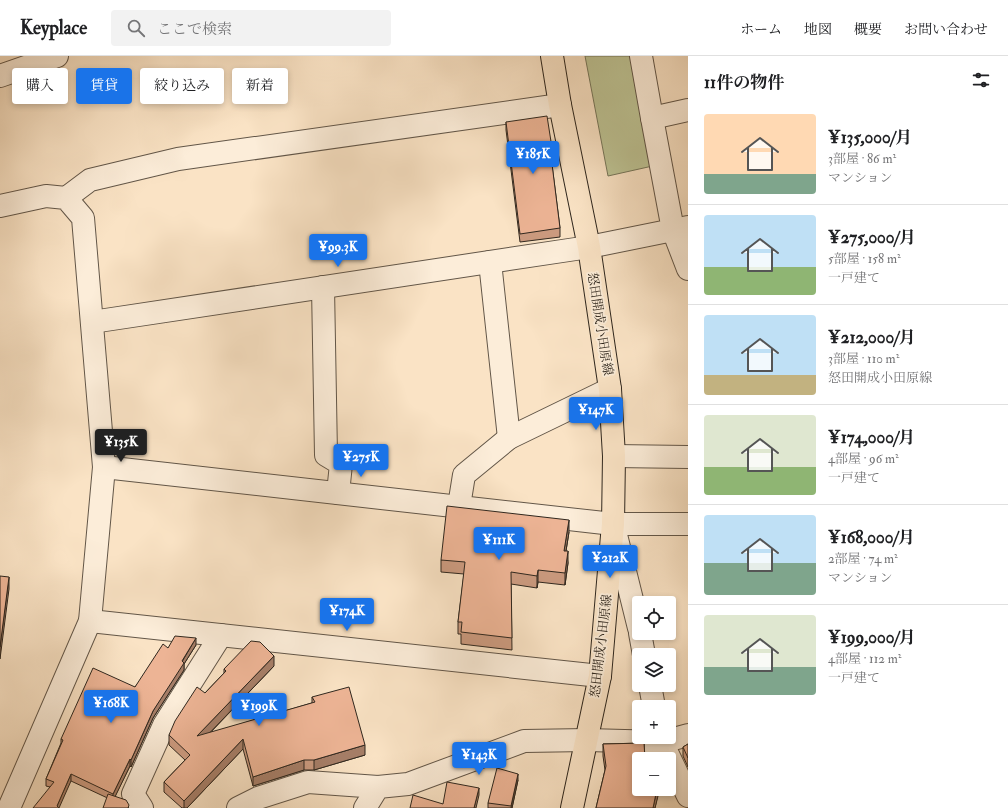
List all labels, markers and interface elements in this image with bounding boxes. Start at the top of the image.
search box [111,10,391,46]
text: Keyplace [20,16,87,40]
icon: search [125,17,147,39]
text: ここで検索 [157,20,232,39]
text: ホーム [740,21,782,38]
text: 地図 [804,21,832,38]
text: 概要 [854,21,882,38]
text: お問い合わせ [904,21,988,38]
chip: 購入 [12,68,68,104]
chip: 賃貸 [76,68,132,104]
chip: 絞り込み [140,68,224,104]
chip: 新着 [232,68,288,104]
icon: filters [970,69,992,91]
text: 11件の物件 [704,72,784,93]
text: ¥135,000/月 [828,127,912,148]
icon: home [736,130,784,178]
pin: ¥185K [505,141,561,175]
text: ¥185K [515,146,551,162]
text: 3部屋 · 86 m² [828,151,896,167]
text: マンション [828,170,892,186]
text: ¥275,000/月 [828,227,916,248]
icon: home [736,231,784,279]
pin: ¥99.3K [305,234,371,268]
text: ¥99.3K [318,239,358,255]
text: 5部屋 · 158 m² [828,251,901,267]
text: 一戸建て [828,270,880,286]
street label: 怒田開成小田原線 [584,271,616,377]
text: ¥212,000/月 [828,327,916,348]
icon: home [736,331,784,379]
text: 3部屋 · 110 m² [828,351,899,367]
text: 怒田開成小田原線 [828,370,932,386]
pin: ¥147K [568,397,624,431]
text: ¥147K [578,402,614,418]
text: ¥174,000/月 [828,427,915,448]
pin: ¥135K [93,429,149,463]
icon: home [736,431,784,479]
text: ¥135K [104,434,138,450]
pin: ¥275K [333,444,389,478]
text: ¥275K [342,449,380,465]
text: 4部屋 · 96 m² [828,451,899,467]
text: 一戸建て [828,470,880,486]
pin: ¥111K [471,527,527,561]
text: ¥168,000/月 [828,527,915,548]
icon: home [736,531,784,579]
text: ¥111K [483,532,515,548]
pin: ¥212K [582,545,638,579]
text: ¥212K [592,550,628,566]
text: 2部屋 · 74 m² [828,551,898,567]
text: マンション [828,570,892,586]
street label: 怒田開成小田原線 [587,593,615,699]
map controls [632,596,676,796]
button: locate [632,596,676,640]
pin: ¥174K [319,598,375,632]
text: ¥174K [329,603,365,619]
text: ¥199,000/月 [828,627,916,648]
icon: home [736,631,784,679]
button: layers [632,648,676,692]
text: 4部屋 · 112 m² [828,651,901,667]
text: 一戸建て [828,670,880,686]
pin: ¥168K [83,690,139,724]
pin: ¥199K [231,693,287,727]
text: ¥168K [93,695,129,711]
text: ¥199K [241,698,277,714]
button: + [632,700,676,744]
pin: ¥143K [451,742,507,776]
text: ¥143K [461,747,497,763]
button: − [632,752,676,796]

